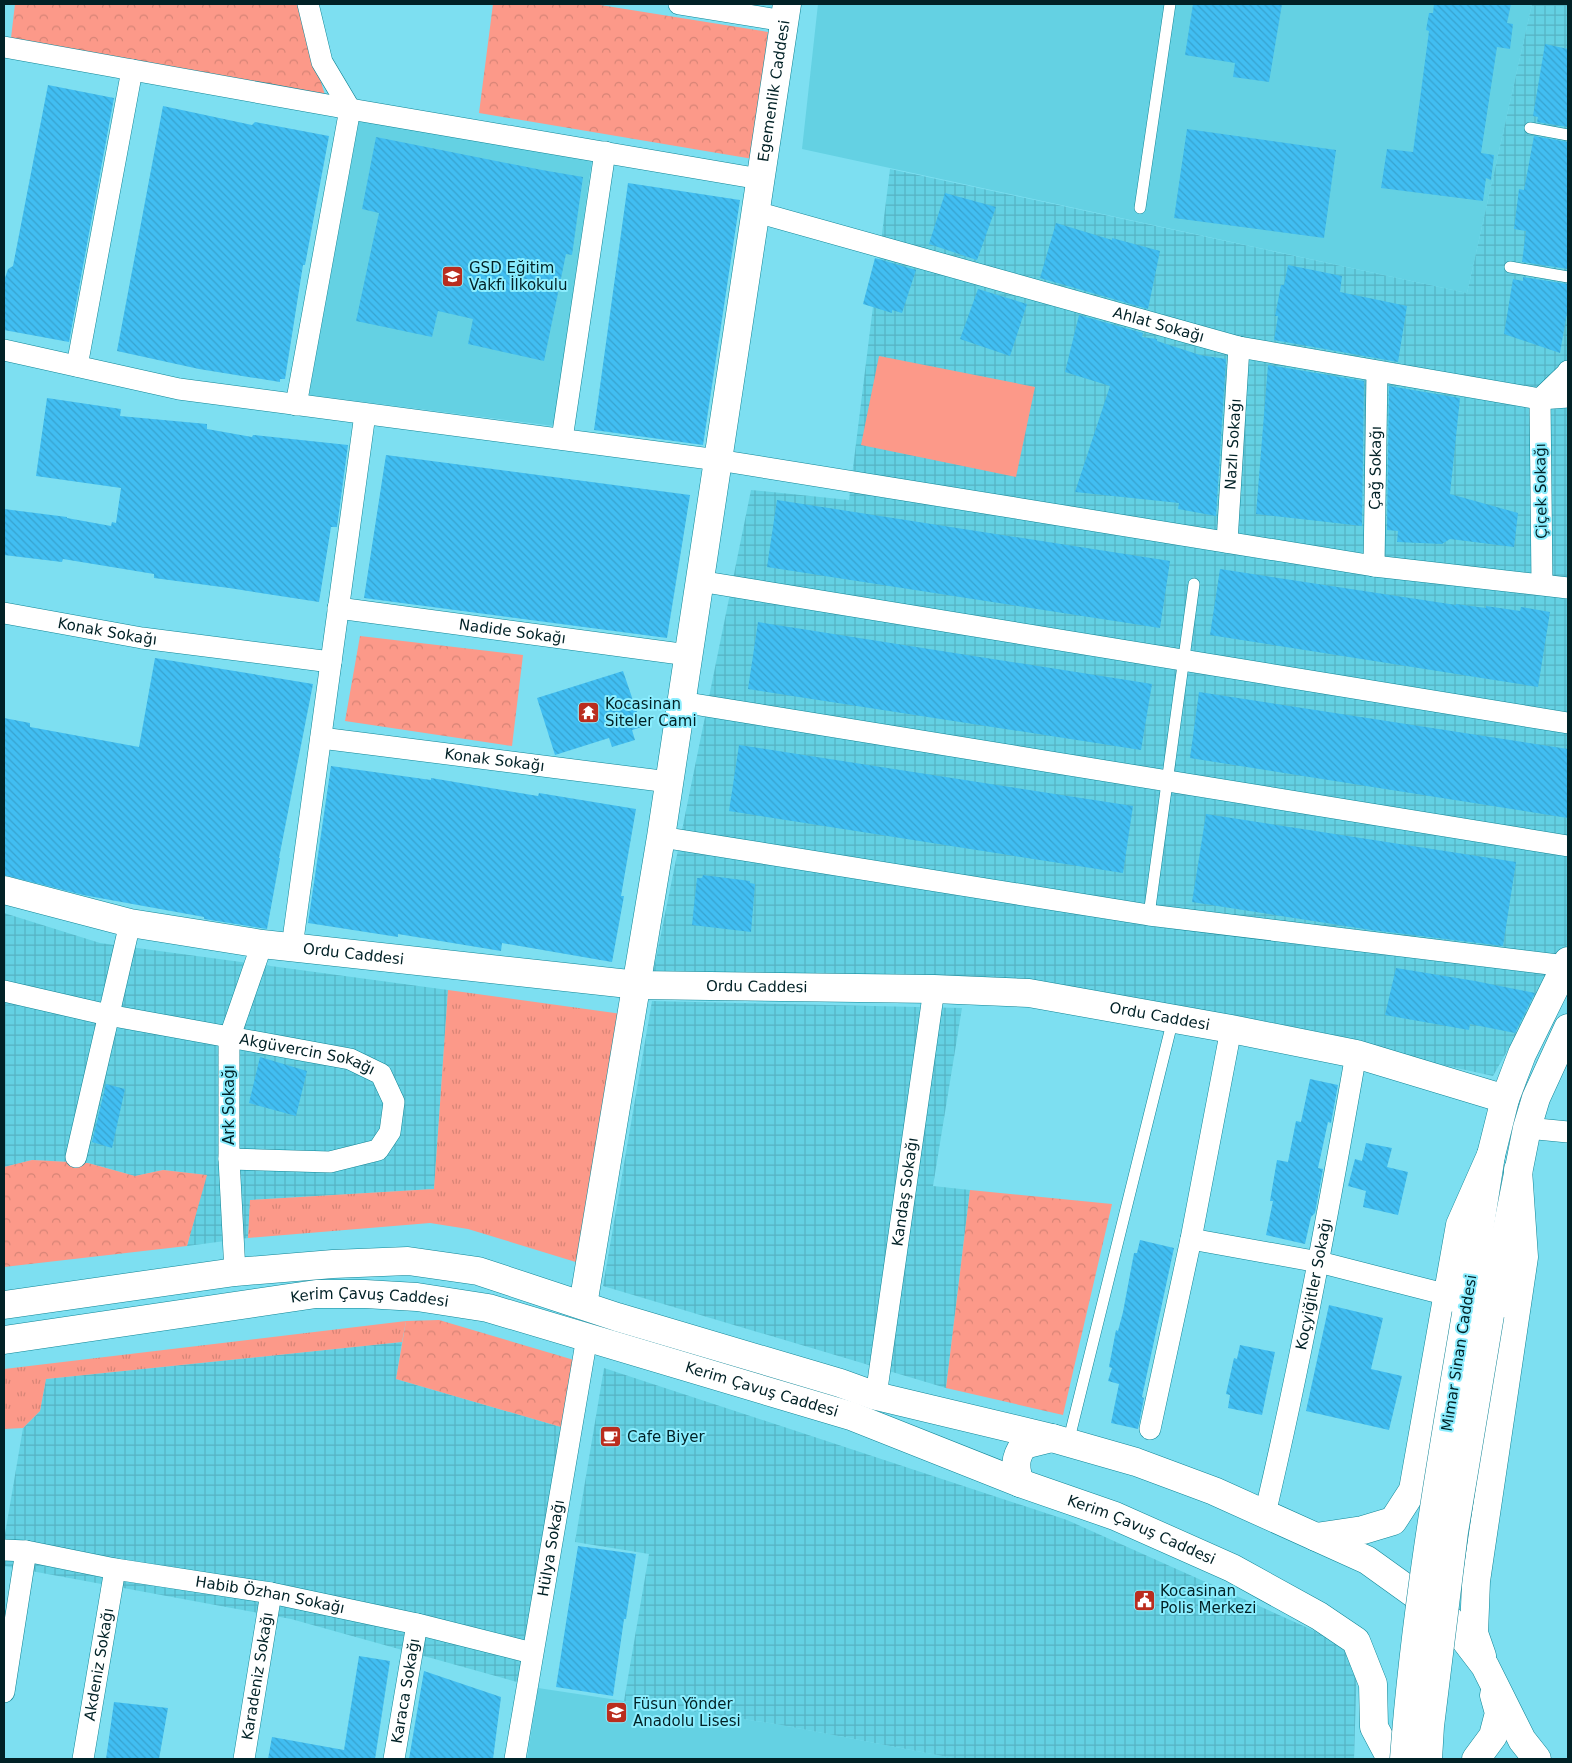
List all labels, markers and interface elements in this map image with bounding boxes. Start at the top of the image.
street label: Egemenlik Caddesi [754,19,793,163]
place label: GSD Eğitim Vakfı İlkokulu [469,259,568,294]
school or university icon: GSD Eğitim Vakfı İlkokulu [441,265,465,289]
street label: Ahlat Sokağı [1111,303,1206,346]
street label: Nazlı Sokağı [1221,398,1245,490]
street label: Çağ Sokağı [1366,426,1385,510]
street label: Çiçek Sokağı [1531,443,1551,539]
street label: Konak Sokağı [56,614,158,649]
street label: Nadide Sokağı [458,615,567,648]
place label: Kocasinan Siteler Cami [605,695,697,730]
temple icon: Kocasinan Siteler Cami [577,701,601,725]
street label: Konak Sokağı [444,745,546,775]
street label: Ordu Caddesi [302,940,405,968]
street label: Ordu Caddesi [706,977,808,996]
street label: Ordu Caddesi [1108,999,1211,1034]
street label: Akgüvercin Sokağı [238,1030,378,1079]
street label: Ark Sokağı [220,1065,238,1145]
street label: Kandaş Sokağı [888,1136,922,1248]
street label: Koçyiğitler Sokağı [1292,1217,1335,1351]
street label: Mimar Sinan Caddesi [1438,1273,1480,1433]
street label: Kerim Çavuş Caddesi [289,1285,450,1311]
street label: Kerim Çavuş Caddesi [683,1358,840,1421]
cafe icon: Cafe Biyer [599,1425,623,1449]
place label: Cafe Biyer [627,1428,706,1446]
street label: Kerim Çavuş Caddesi [1065,1491,1218,1568]
street label: Hülya Sokağı [534,1498,568,1598]
street label: Habib Özhan Sokağı [194,1573,346,1617]
place label: Kocasinan Polis Merkezi [1160,1582,1256,1617]
public building icon: Kocasinan Polis Merkezi [1132,1588,1156,1612]
street label: Akdeniz Sokağı [81,1607,117,1722]
street label: Karadeniz Sokağı [238,1611,277,1741]
street label: Karaca Sokağı [388,1637,423,1745]
place label: Füsun Yönder Anadolu Lisesi [633,1695,741,1730]
school or university icon: Füsun Yönder Anadolu Lisesi [605,1701,629,1725]

